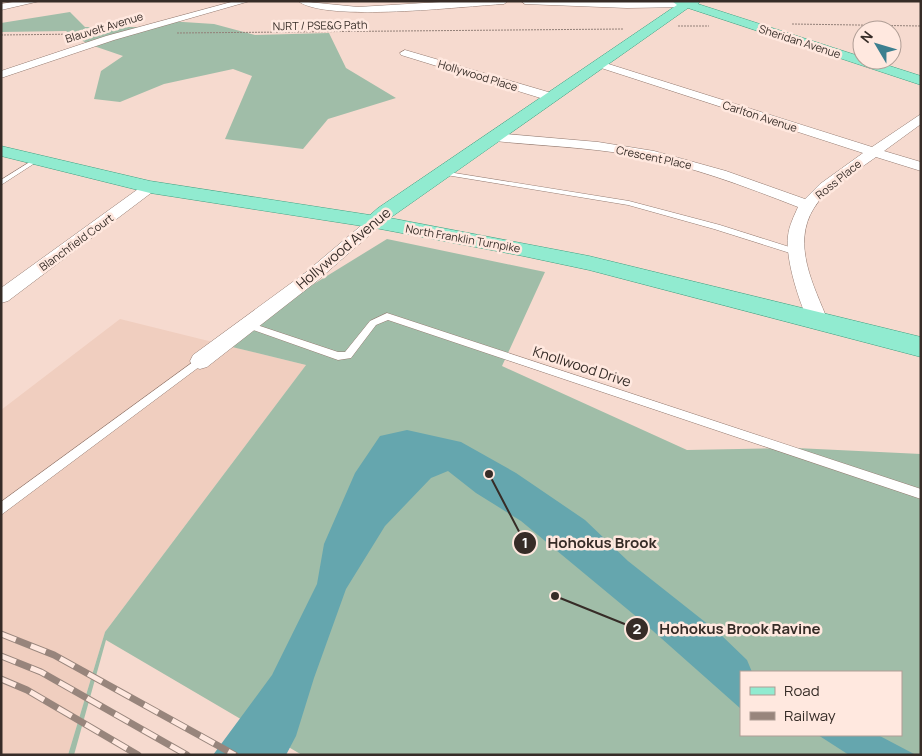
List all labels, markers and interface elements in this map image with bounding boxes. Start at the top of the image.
street label: Blauvelt Avenue [63,8,145,46]
street label: NJRT / PSE&G Path [273,17,367,33]
north arrow [852,20,902,70]
street label: Sheridan Avenue [757,21,843,61]
text: N [856,27,877,47]
street label: Hollywood Place [436,56,520,94]
street label: Carlton Avenue [721,97,800,135]
street label: Crescent Place [615,142,694,172]
street label: Ross Place [812,156,864,202]
street label: Hollywood Avenue [292,203,394,293]
street label: Blanchfield Court [36,210,116,274]
street label: North Franklin Turnpike [404,221,522,256]
street label: Knollwood Drive [530,341,634,391]
callout: Hohokus Brook [512,528,667,558]
text: 1 [522,532,528,553]
text: Hohokus Brook [547,532,658,553]
callout: Hohokus Brook Ravine [624,614,830,644]
text: 2 [633,618,642,639]
text: Hohokus Brook Ravine [659,618,821,639]
legend [740,671,902,736]
text: Road [784,680,820,701]
text: Railway [784,705,836,726]

